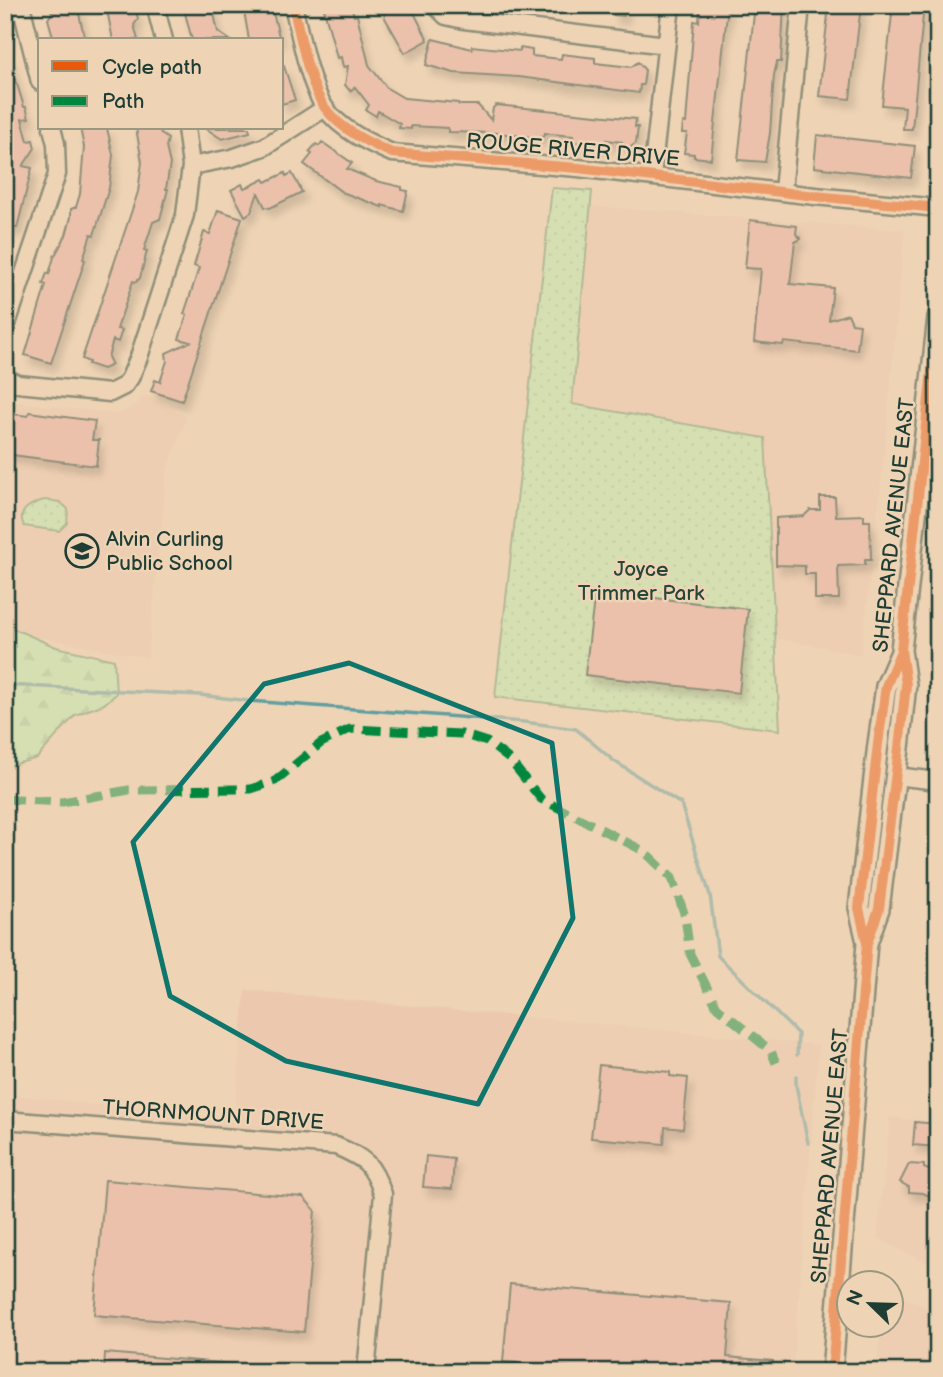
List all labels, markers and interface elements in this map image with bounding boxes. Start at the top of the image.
legend [38,38,284,130]
text: Cycle path [102,55,202,80]
text: Path [102,89,144,114]
street label: ROUGE RIVER DRIVE [465,128,681,172]
street label: SHEPPARD AVENUE EAST [868,396,920,654]
place label: Alvin Curling Public School [106,527,233,576]
school or university icon: Alvin Curling Public School [63,532,101,570]
park label: Joyce Trimmer Park [578,557,705,606]
street label: SHEPPARD AVENUE EAST [806,1027,854,1285]
street label: THORNMOUNT DRIVE [101,1095,325,1135]
north arrow [834,1268,904,1338]
text: N [842,1287,869,1309]

